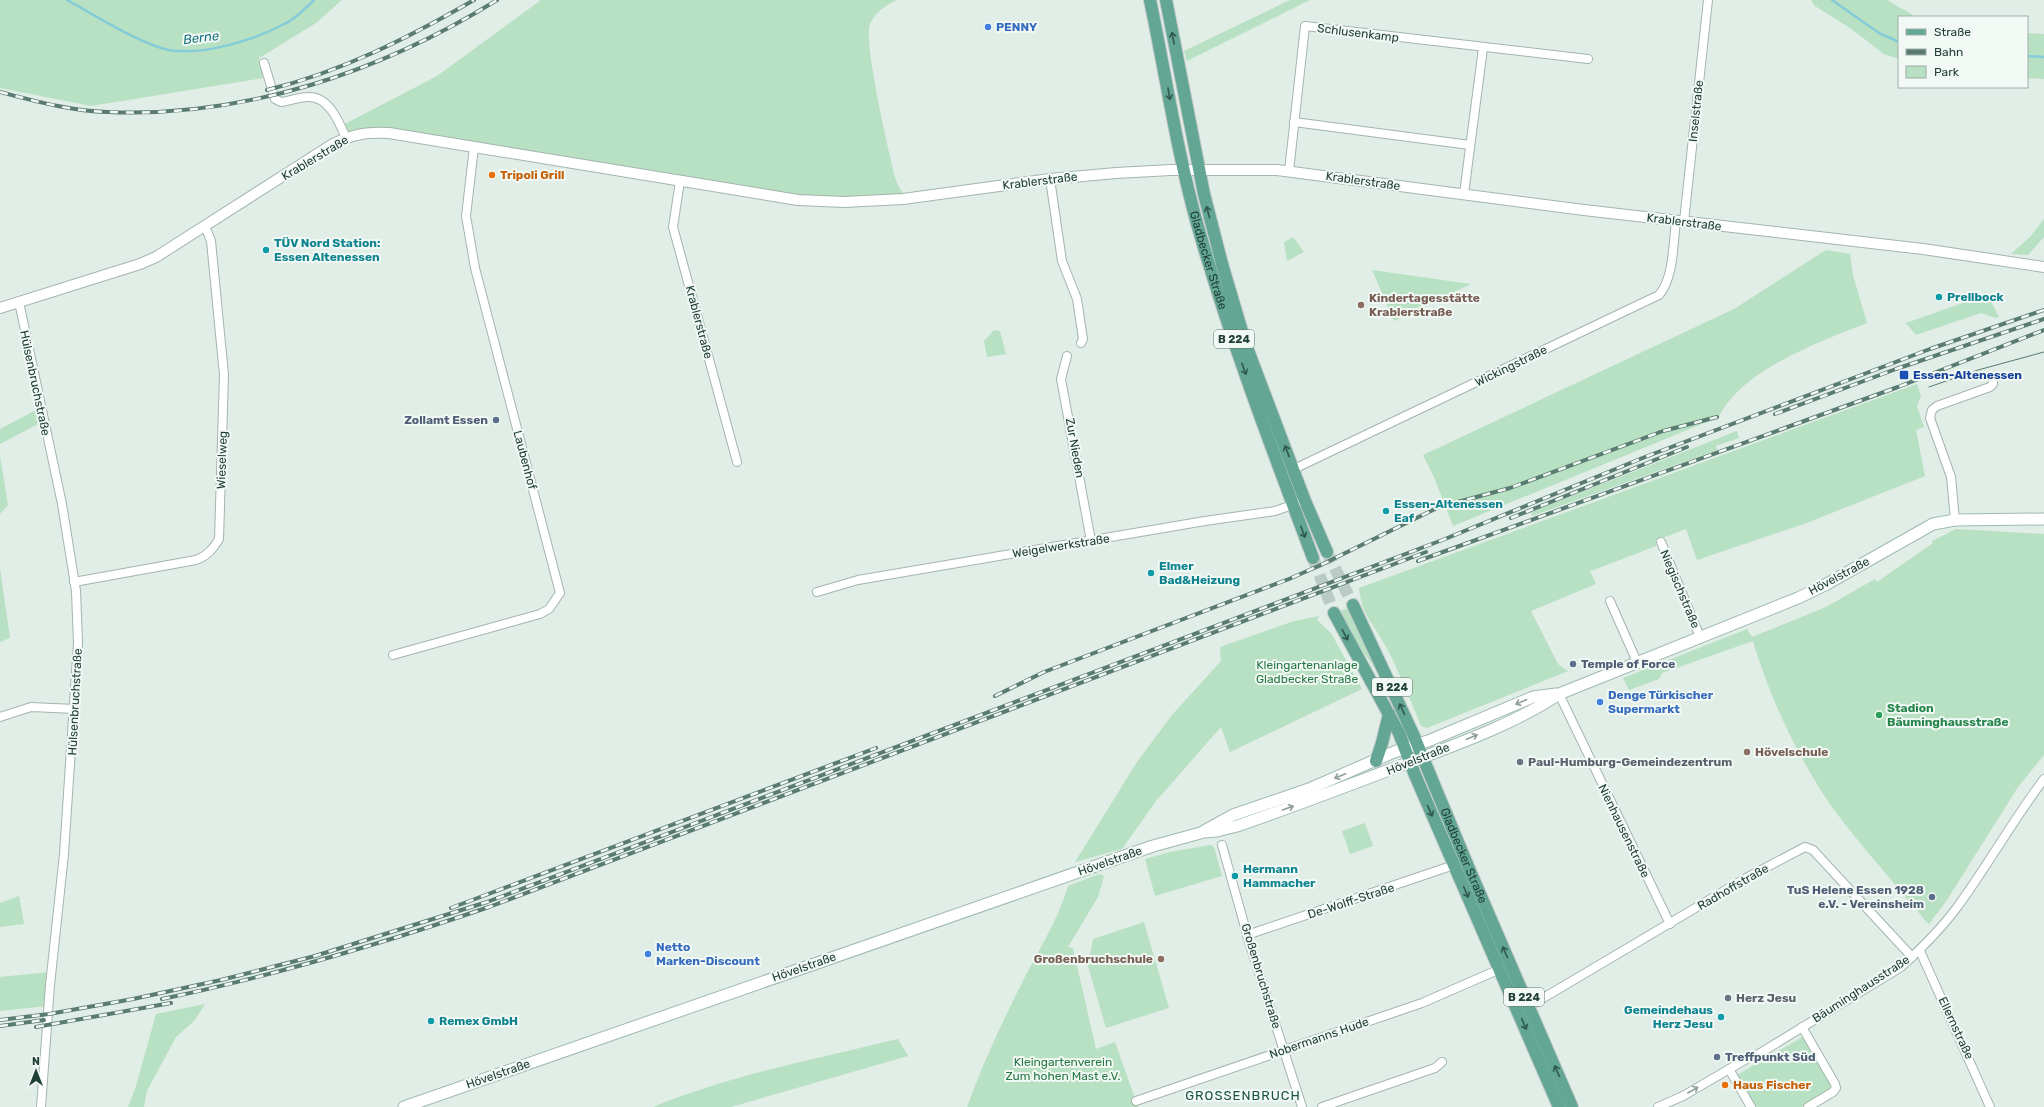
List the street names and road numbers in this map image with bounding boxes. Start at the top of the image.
street label: Schlusenkamp [1316,21,1400,45]
street label: Inselstraße [1686,79,1706,143]
street label: Krablerstraße [279,132,351,183]
street label: Krablerstraße [1002,169,1079,193]
street label: Krablerstraße [1325,169,1402,193]
street label: Gladbecker Straße [1187,210,1230,312]
street label: Krablerstraße [1646,210,1723,234]
street label: Krablerstraße [682,284,716,360]
street label: Hülsenbruchstraße [17,329,53,437]
road number: B 224 [1214,330,1254,348]
street label: Wickingstraße [1473,342,1550,389]
street label: Zur Nieden [1063,417,1087,479]
street label: Laubenhof [510,429,540,491]
street label: Wieselweg [214,431,230,489]
street label: Weigelwerkstraße [1011,531,1111,561]
street label: Niegischstraße [1657,548,1703,631]
street label: Hövelstraße [1806,554,1872,598]
street label: Hülsenbruchstraße [65,648,85,756]
road number: B 224 [1372,678,1412,696]
street label: Hövelstraße [1384,740,1452,778]
street label: Nienhausenstraße [1595,782,1653,880]
street label: Gladbecker Straße [1437,806,1490,906]
street label: Hövelstraße [1076,843,1144,879]
street label: Radhoffstraße [1695,861,1771,913]
street label: De-Wolff-Straße [1306,880,1396,922]
street label: Großenbruchstraße [1238,922,1284,1030]
street label: Hövelstraße [770,949,838,985]
street label: Bäuminghausstraße [1810,952,1912,1026]
road number: B 224 [1504,988,1544,1006]
street label: Ellernstraße [1935,995,1977,1062]
street label: Nobermanns Hude [1267,1014,1371,1062]
street label: Hövelstraße [464,1056,532,1092]

